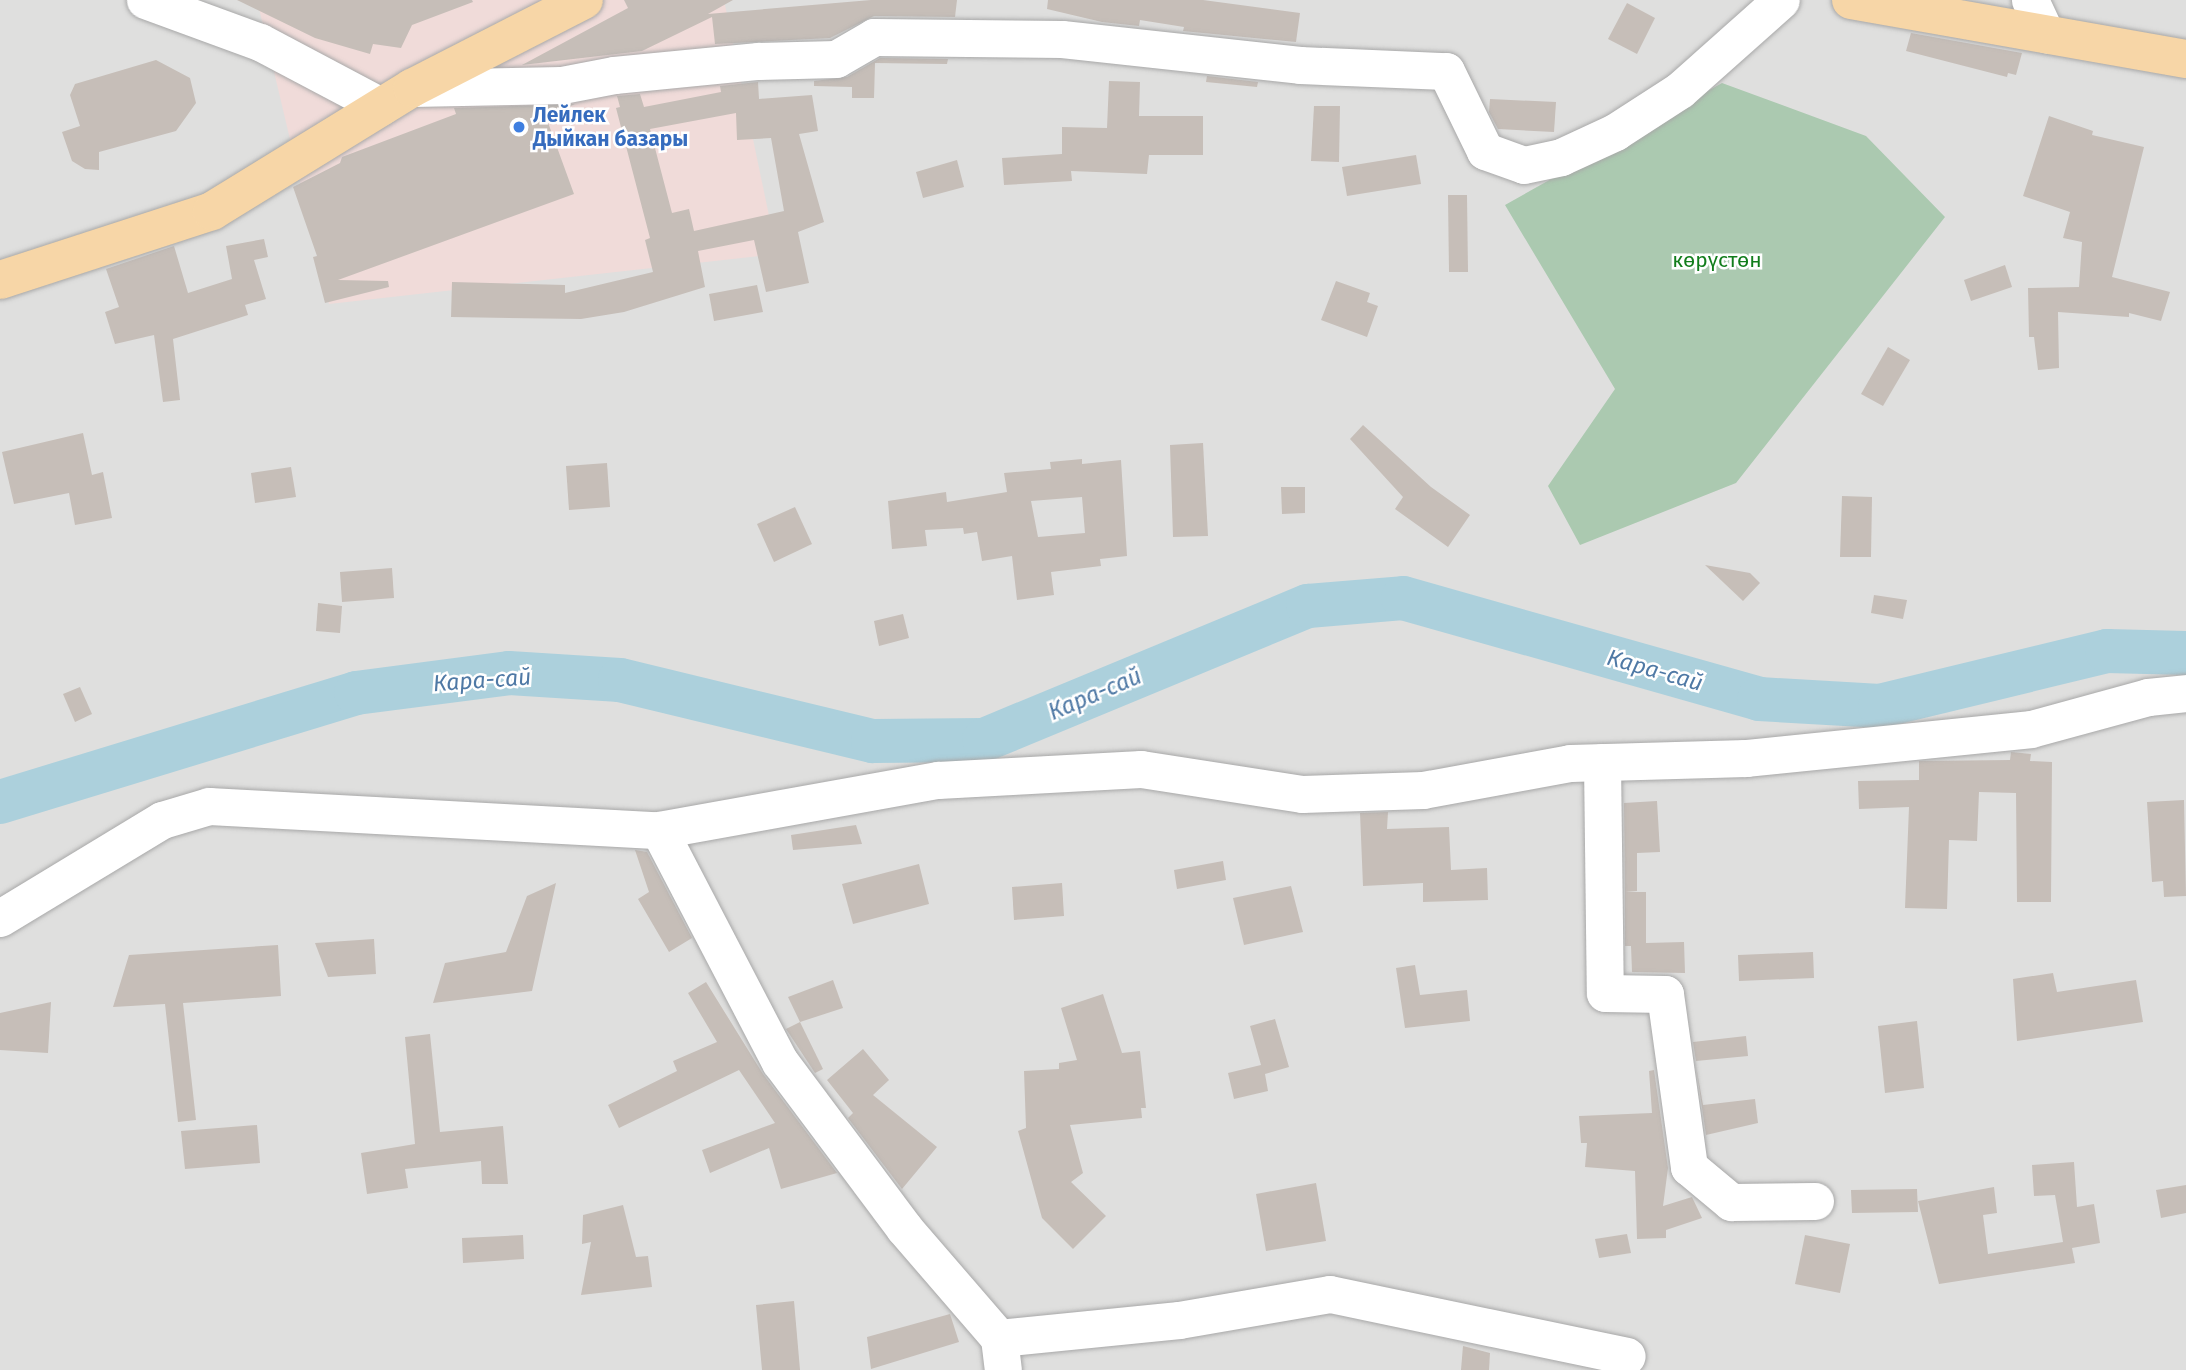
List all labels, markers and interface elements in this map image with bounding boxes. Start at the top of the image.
place label: Лейлек Дыйкан базары [533,102,688,152]
marker: Лейлек Дыйкан базары [511,119,527,135]
park label: көрүстөн [1672,247,1762,273]
water label: Кара-сай [1604,643,1706,697]
water label: Кара-сай [1044,662,1146,726]
water label: Кара-сай [432,663,532,697]

